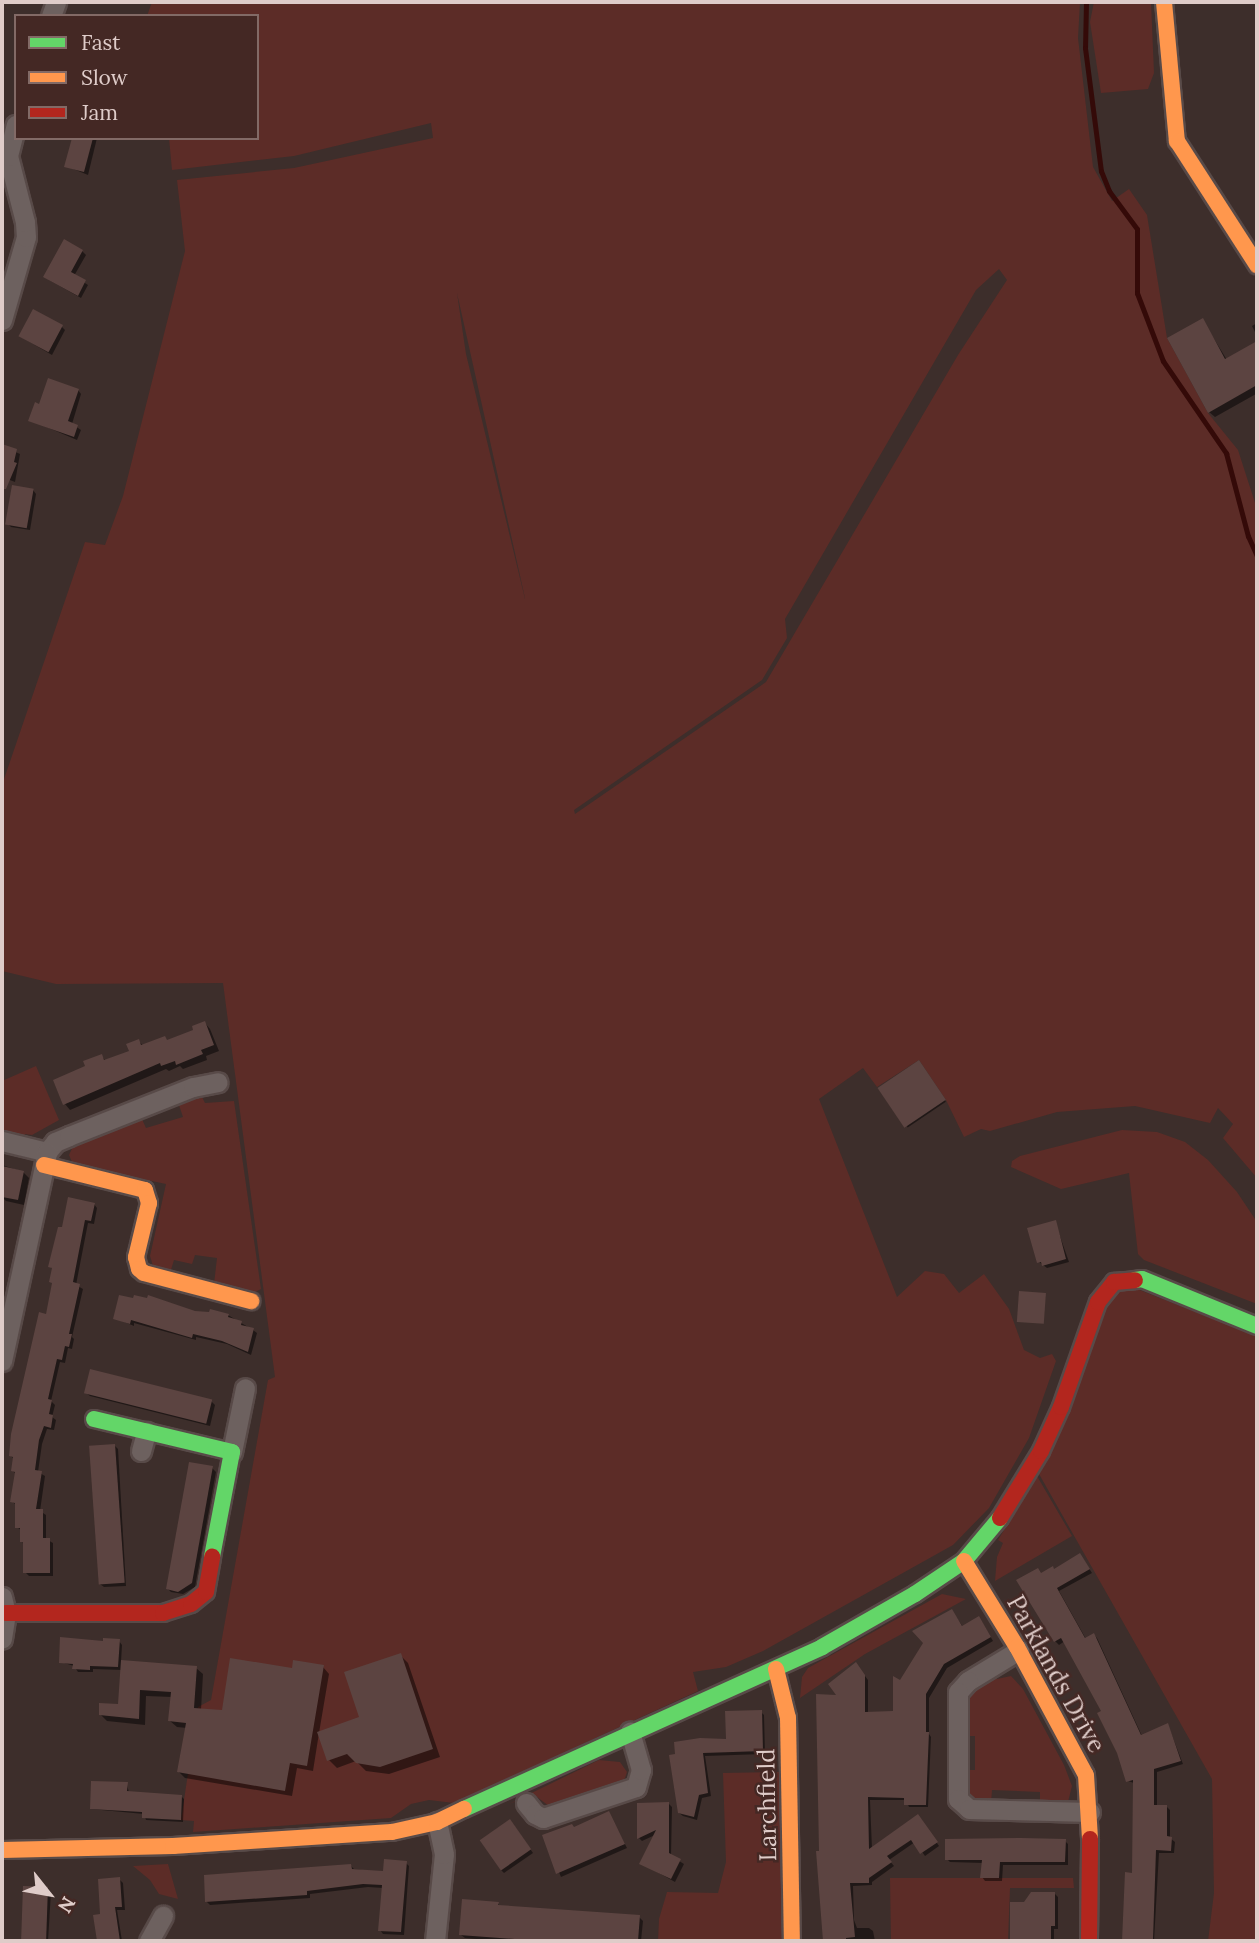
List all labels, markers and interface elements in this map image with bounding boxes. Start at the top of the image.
legend [14,14,259,140]
text: Fast [81,29,120,56]
text: Slow [81,64,128,91]
text: Jam [81,99,118,126]
street label: Parklands Drive [1001,1590,1111,1758]
street label: Larchfield [752,1748,782,1862]
north arrow [14,1859,84,1929]
text: N [53,1892,81,1917]

